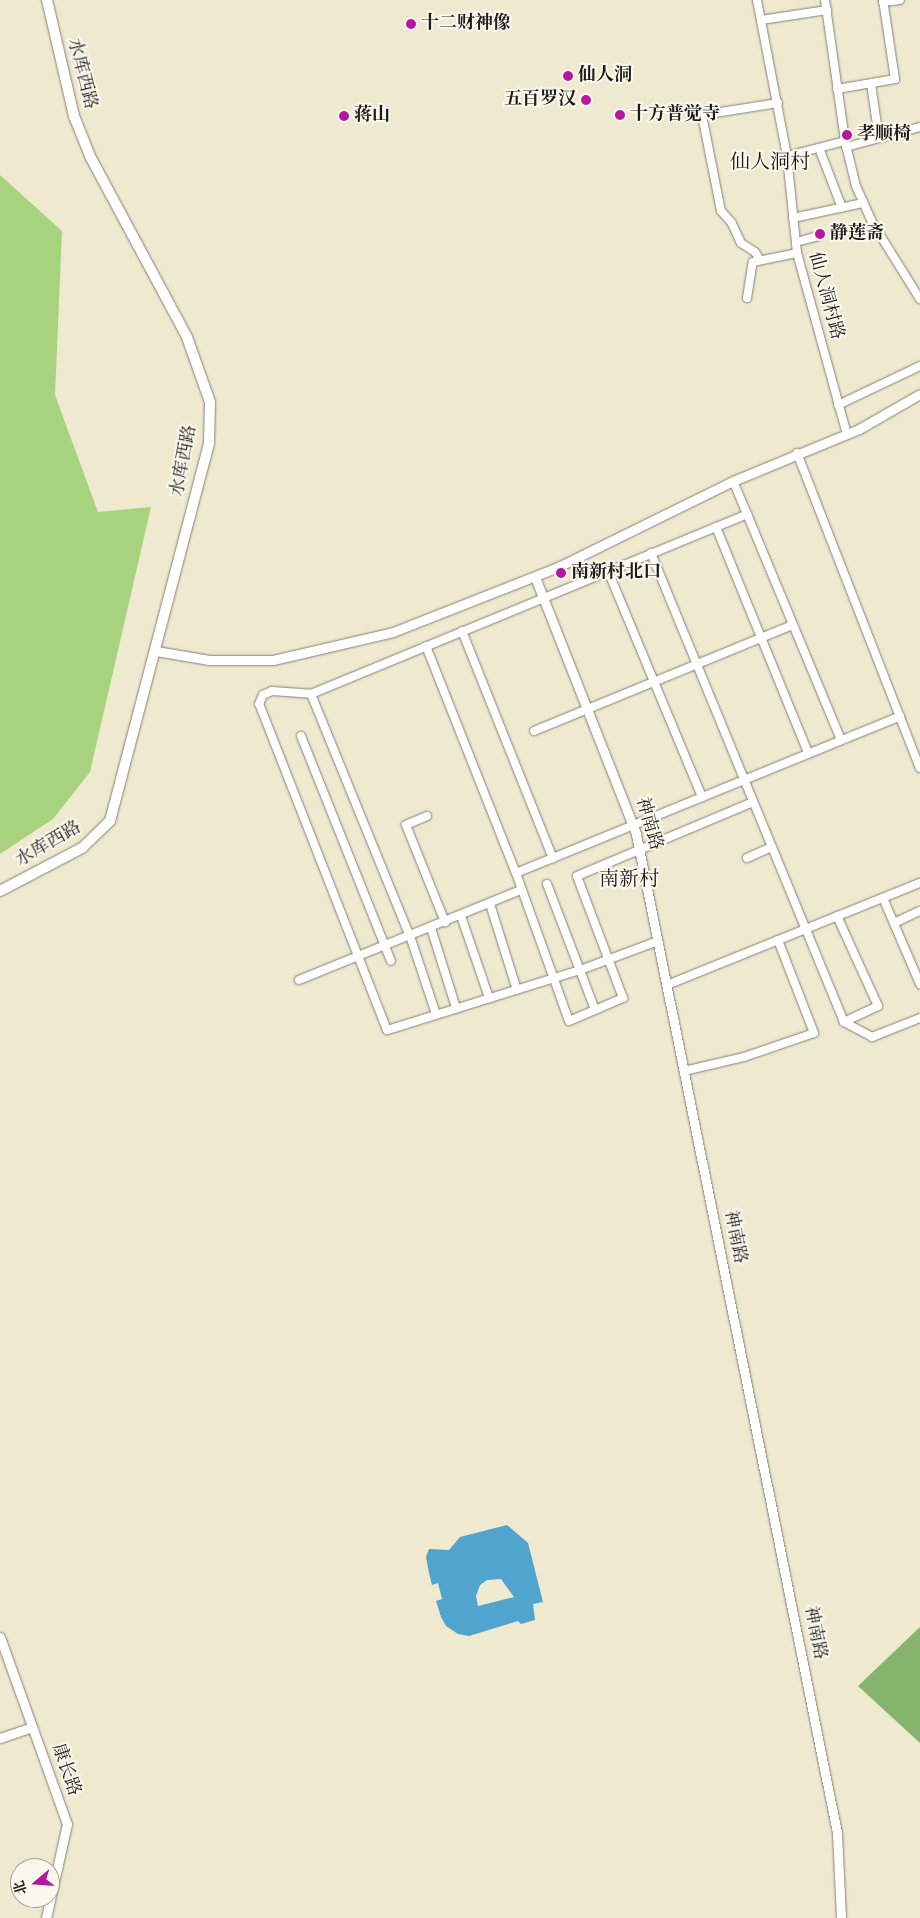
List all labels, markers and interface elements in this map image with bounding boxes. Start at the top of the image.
place label: 十二财神像 [421,13,511,35]
marker: 十二财神像 [405,18,417,30]
street label: 水库西路 [62,36,100,112]
place label: 仙人洞 [578,65,632,87]
marker: 仙人洞 [562,70,574,82]
place label: 五百罗汉 [504,89,576,111]
marker: 五百罗汉 [580,94,592,106]
place label: 十方普觉寺 [630,104,720,126]
place label: 蒋山 [354,105,390,127]
marker: 十方普觉寺 [614,109,626,121]
marker: 蒋山 [338,110,350,122]
place label: 孝顺椅 [857,124,911,146]
marker: 孝顺椅 [841,129,853,141]
district label: 仙人洞村 [730,151,810,175]
place label: 静莲斋 [830,223,884,245]
marker: 静莲斋 [814,228,826,240]
street label: 仙人洞村路 [803,250,847,342]
street label: 水库西路 [168,424,202,498]
place label: 南新村北口 [571,562,661,584]
marker: 南新村北口 [555,567,567,579]
street label: 神南路 [630,795,666,853]
street label: 水库西路 [12,818,86,872]
district label: 南新村 [599,868,659,892]
street label: 神南路 [718,1208,750,1266]
street label: 神南路 [798,1604,830,1662]
street label: 康长路 [46,1741,84,1799]
north arrow [10,1858,60,1908]
text: 北 [10,1878,32,1897]

